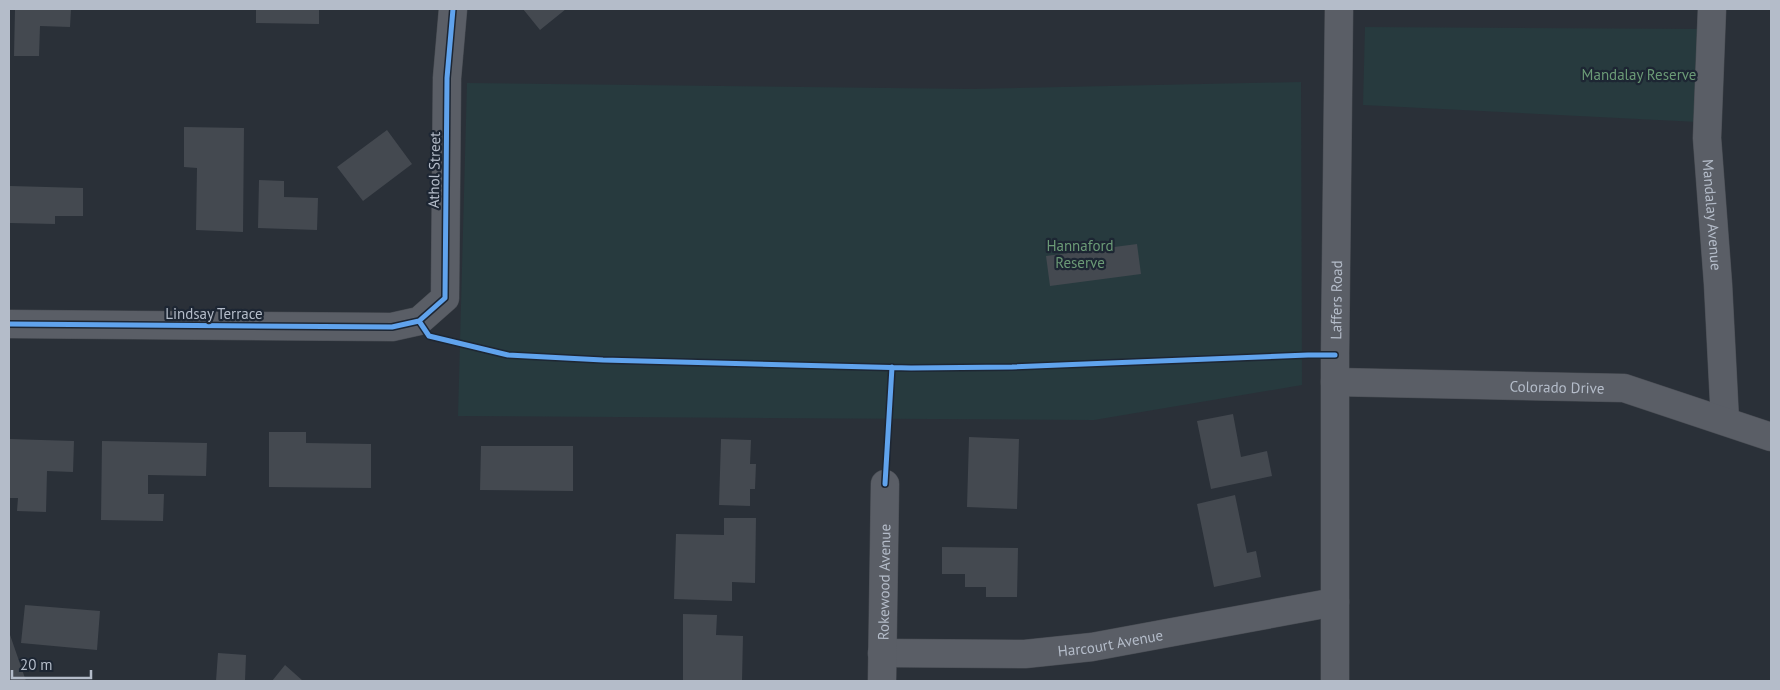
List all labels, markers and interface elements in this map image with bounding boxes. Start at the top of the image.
park label: Mandalay Reserve [1582,65,1696,84]
street label: Athol Street [424,132,444,208]
street label: Mandalay Avenue [1699,158,1726,271]
park label: Hannaford Reserve [1046,236,1114,272]
street label: Laffers Road [1326,260,1346,340]
street label: Lindsay Terrace [165,304,263,323]
street label: Colorado Drive [1509,376,1605,397]
street label: Rokewood Avenue [873,524,894,640]
street label: Harcourt Avenue [1057,625,1164,660]
scale bar [12,648,91,680]
text: 20 m [20,655,53,674]

